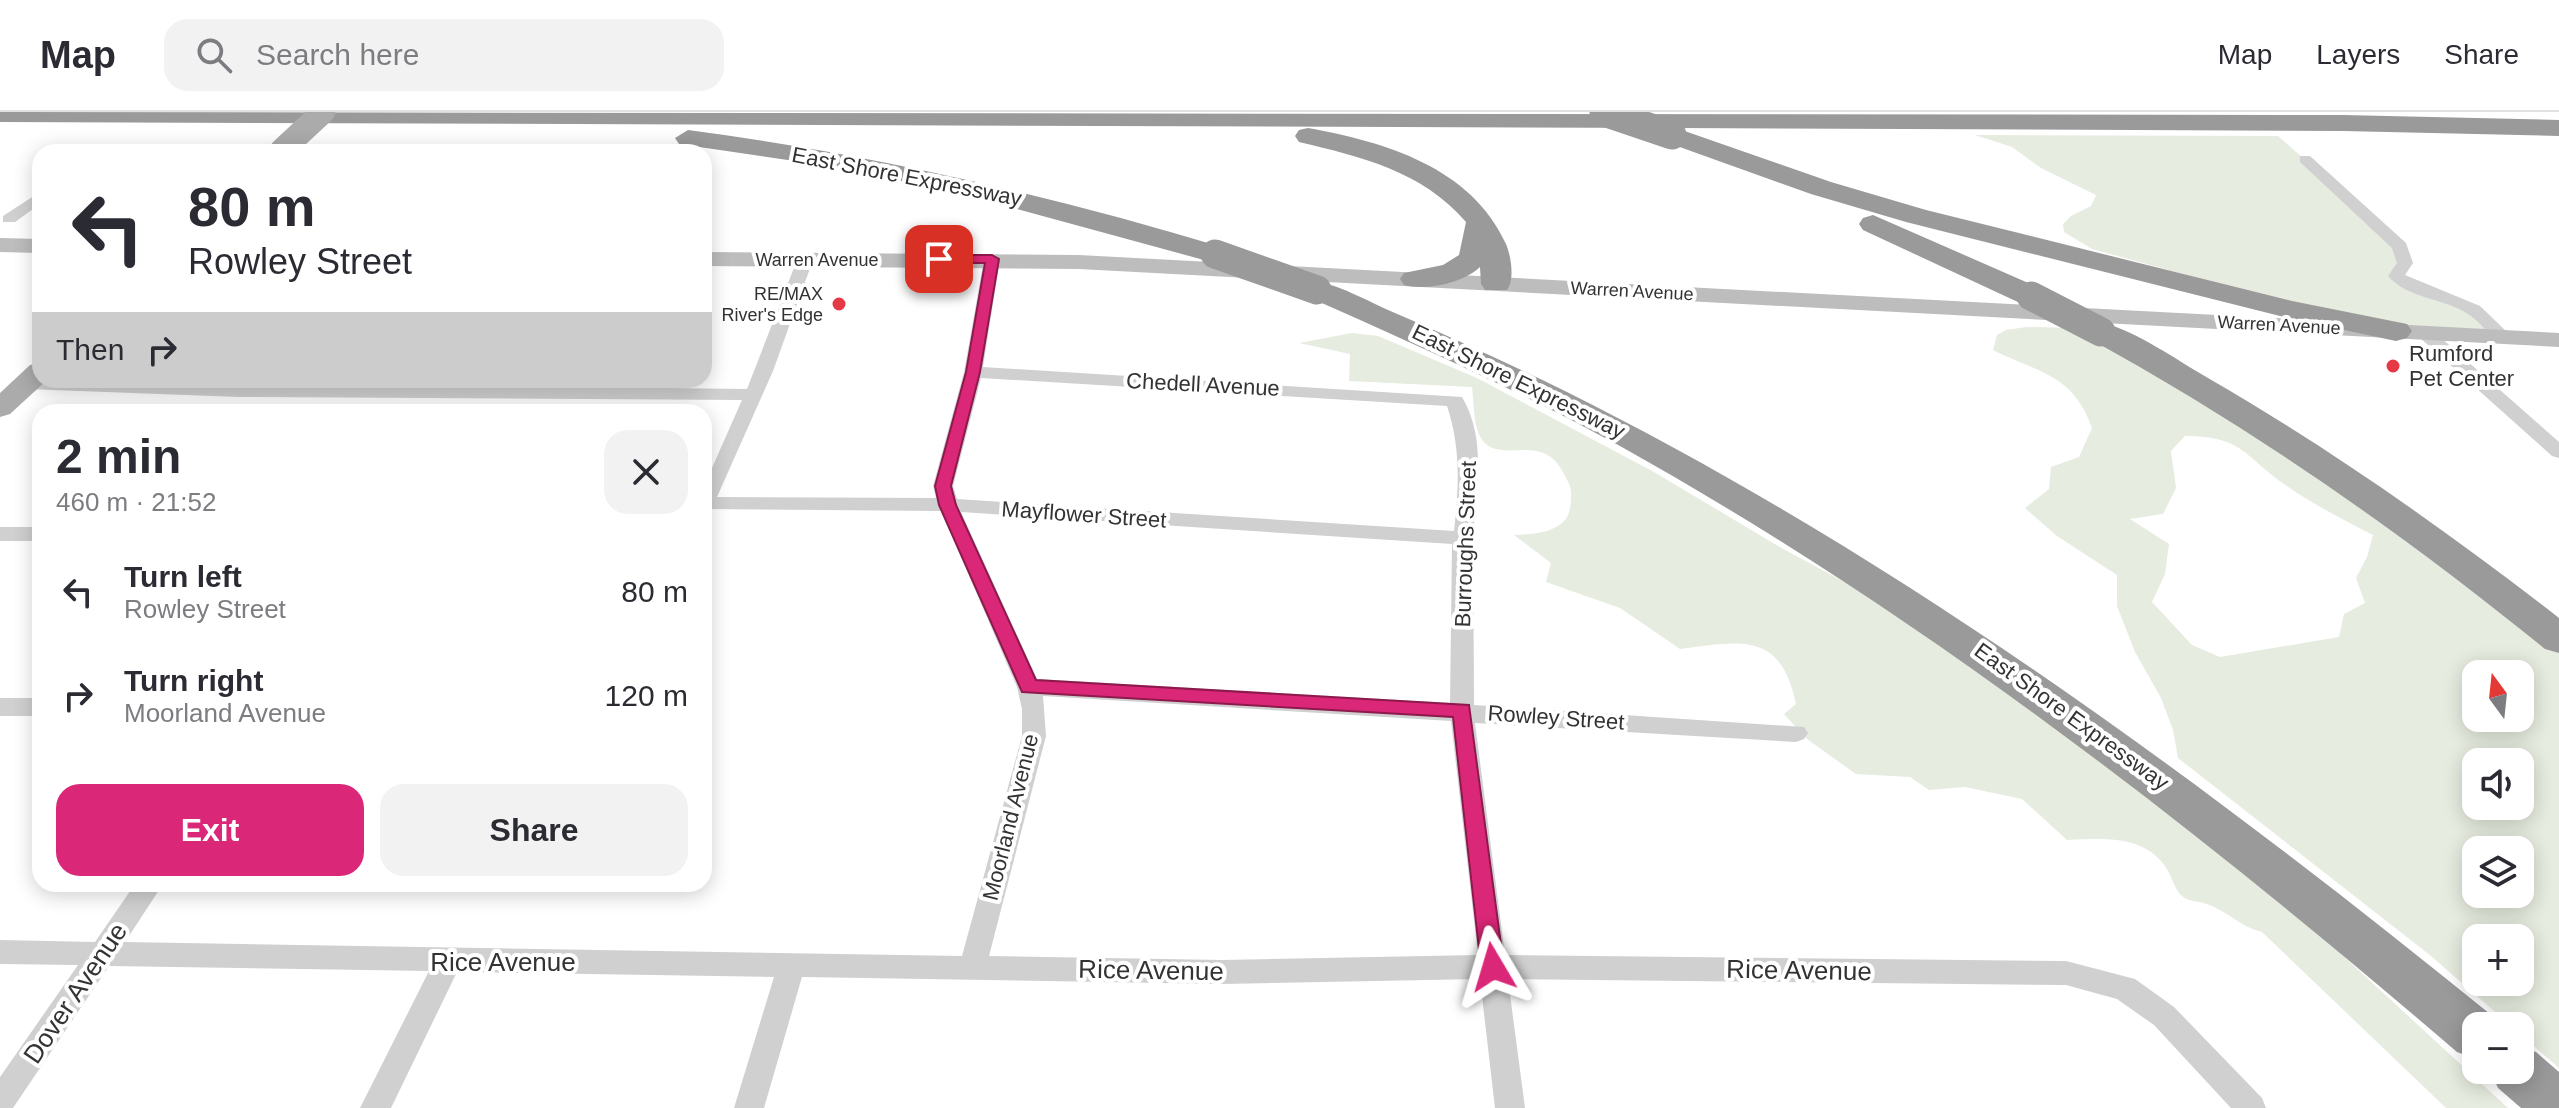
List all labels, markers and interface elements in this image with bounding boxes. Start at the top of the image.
search box [164,19,724,91]
icon: search [192,33,236,77]
text: Map [40,34,116,76]
text: Search here [256,38,419,71]
text: Map [2218,39,2272,70]
text: Layers [2316,39,2400,70]
text: Share [2444,39,2519,70]
street label: East Shore Expressway [790,142,1024,211]
text: 80 m [188,175,316,238]
icon: left [56,176,160,280]
pin [905,225,973,293]
icon: arrive [917,237,961,281]
text: Rowley Street [188,241,412,282]
street label: Warren Avenue [755,250,879,270]
street label: Warren Avenue [1570,278,1694,304]
place label: RE/MAX River's Edge [722,284,823,325]
marker: RE/MAX River's Edge [830,295,848,313]
street label: Warren Avenue [2217,312,2341,338]
street label: East Shore Expressway [1408,319,1629,444]
icon: right [140,328,184,372]
text: Then [56,333,124,366]
place label: Rumford Pet Center [2409,341,2514,391]
marker: Rumford Pet Center [2384,357,2402,375]
street label: Chedell Avenue [1126,368,1280,401]
text: 2 min [56,430,181,483]
button: close [604,430,688,514]
street label: Burroughs Street [1450,460,1481,628]
text: 460 m · 21:52 [56,487,216,517]
street label: Mayflower Street [1001,496,1167,533]
text: Turn left [124,560,242,593]
icon: left [56,570,100,614]
text: 80 m [621,575,688,608]
text: Rowley Street [124,594,286,624]
street label: East Shore Expressway [1970,638,2174,795]
north arrow [2462,660,2534,732]
map controls [2462,660,2534,1084]
text: Turn right [124,664,263,697]
icon: right [56,674,100,718]
text: 120 m [605,679,688,712]
text: Moorland Avenue [124,698,326,728]
street label: Rowley Street [1487,700,1625,735]
street label: Moorland Avenue [978,731,1043,903]
button: sound [2462,748,2534,820]
button: Exit [56,784,364,876]
button: Share [380,784,688,876]
button: layers [2462,836,2534,908]
street label: Dover Avenue [17,917,133,1069]
button: + [2462,924,2534,996]
position arrow [1451,925,1535,1009]
street label: Rice Avenue [430,947,576,977]
street label: Rice Avenue [1078,954,1224,986]
street label: Rice Avenue [1726,954,1872,986]
button: − [2462,1012,2534,1084]

